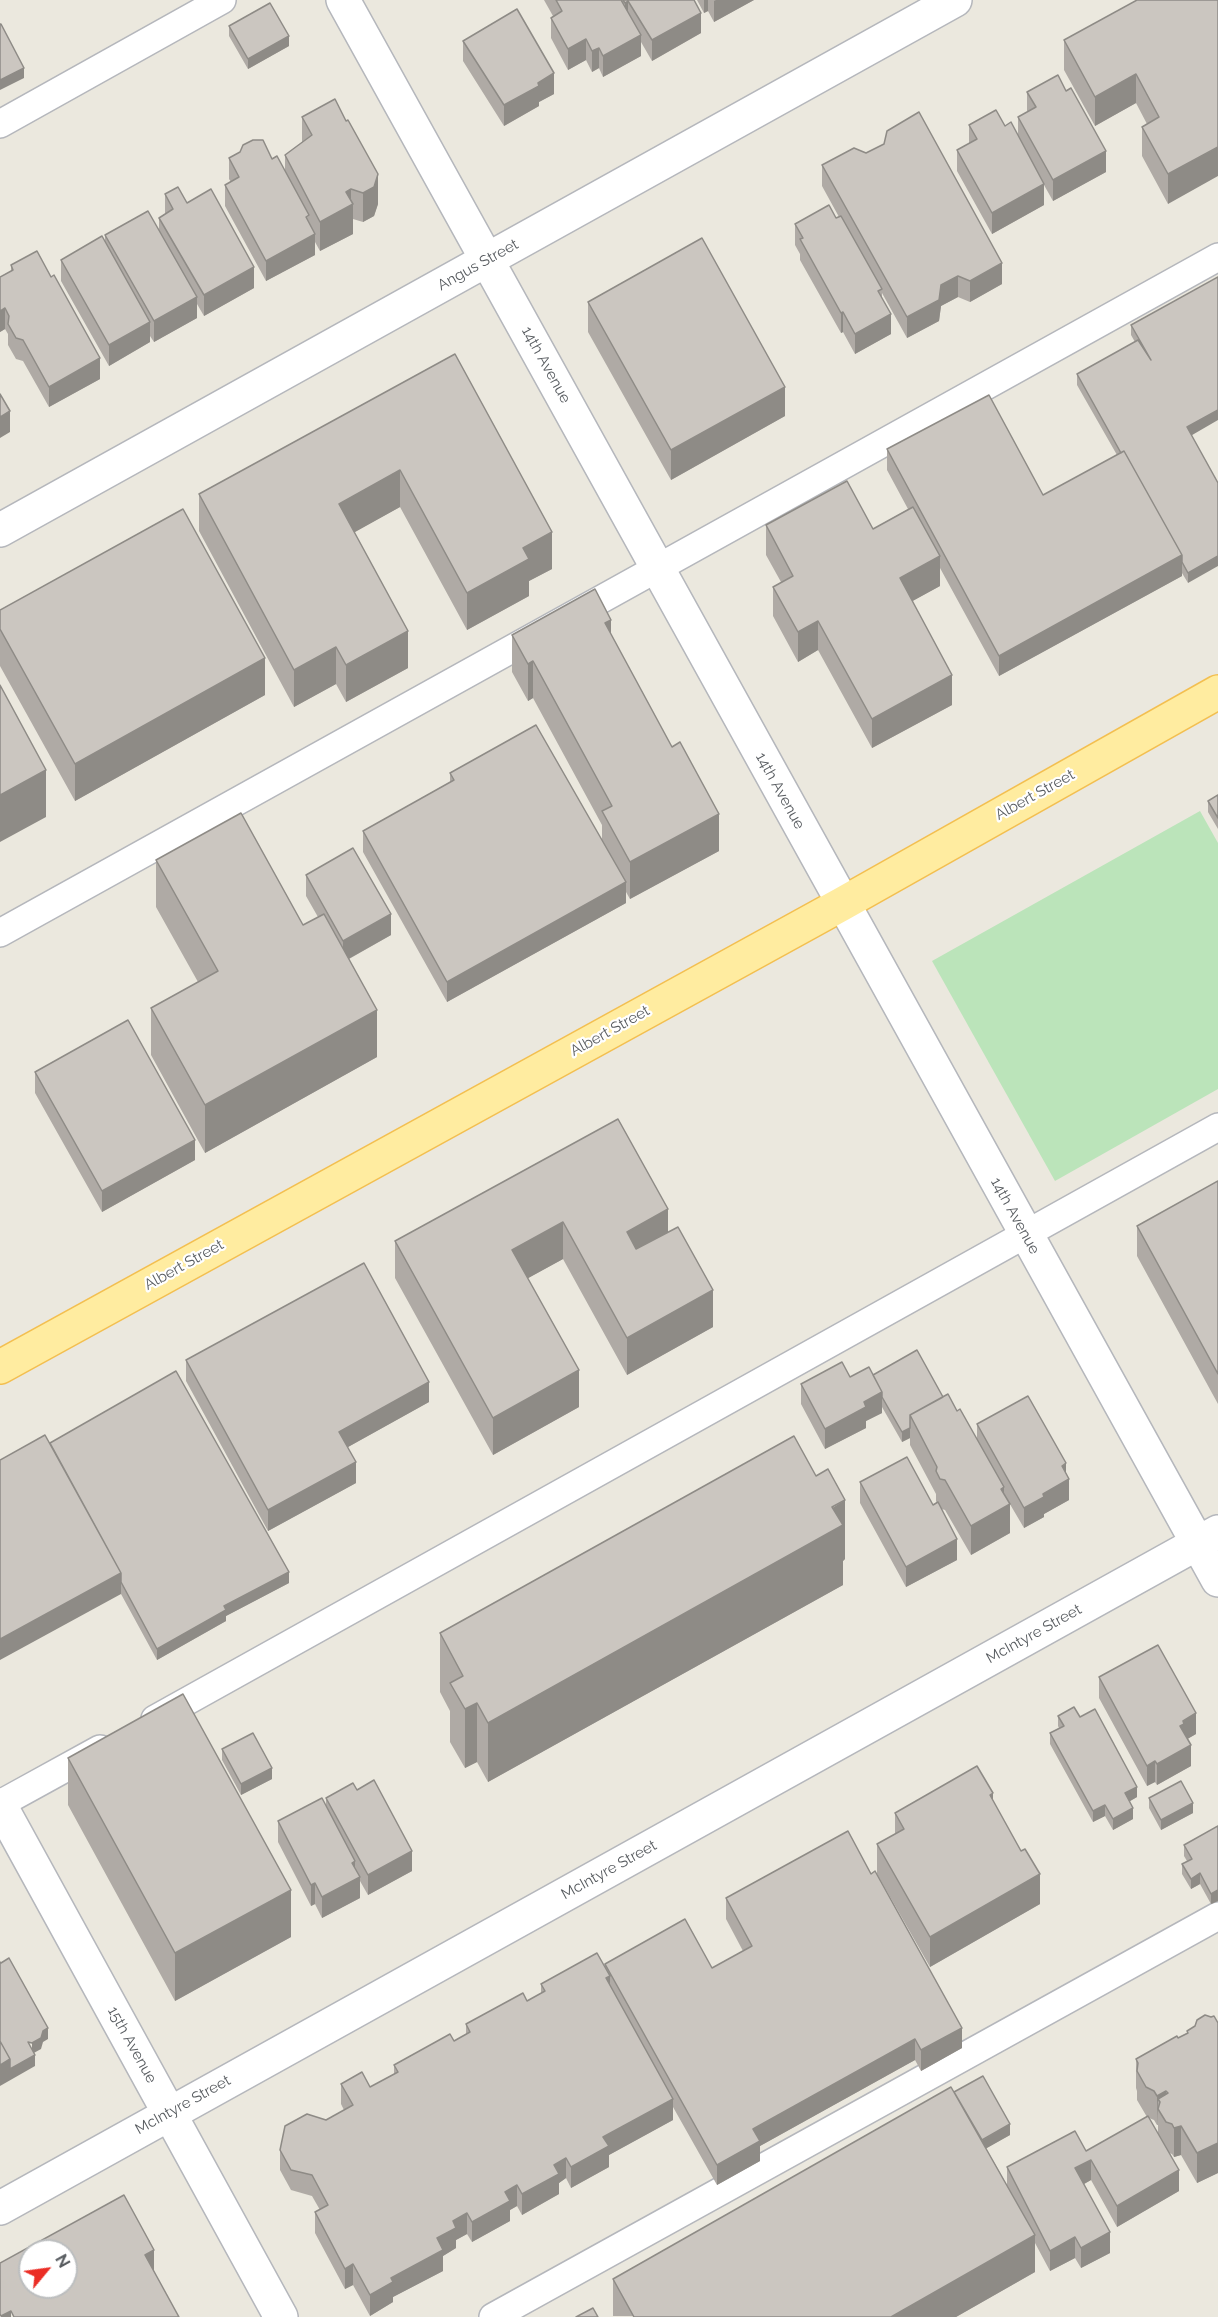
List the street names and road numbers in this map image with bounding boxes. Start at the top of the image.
street label: Angus Street [434,235,522,295]
street label: 14th Avenue [518,324,574,406]
street label: 14th Avenue [752,750,808,832]
street label: Albert Street [992,766,1078,824]
street label: Albert Street [567,1002,653,1060]
street label: 14th Avenue [987,1175,1043,1257]
street label: Albert Street [141,1236,227,1294]
street label: McIntyre Street [983,1600,1085,1668]
street label: McIntyre Street [558,1836,660,1904]
street label: 15th Avenue [104,2004,160,2086]
street label: McIntyre Street [132,2071,234,2139]

